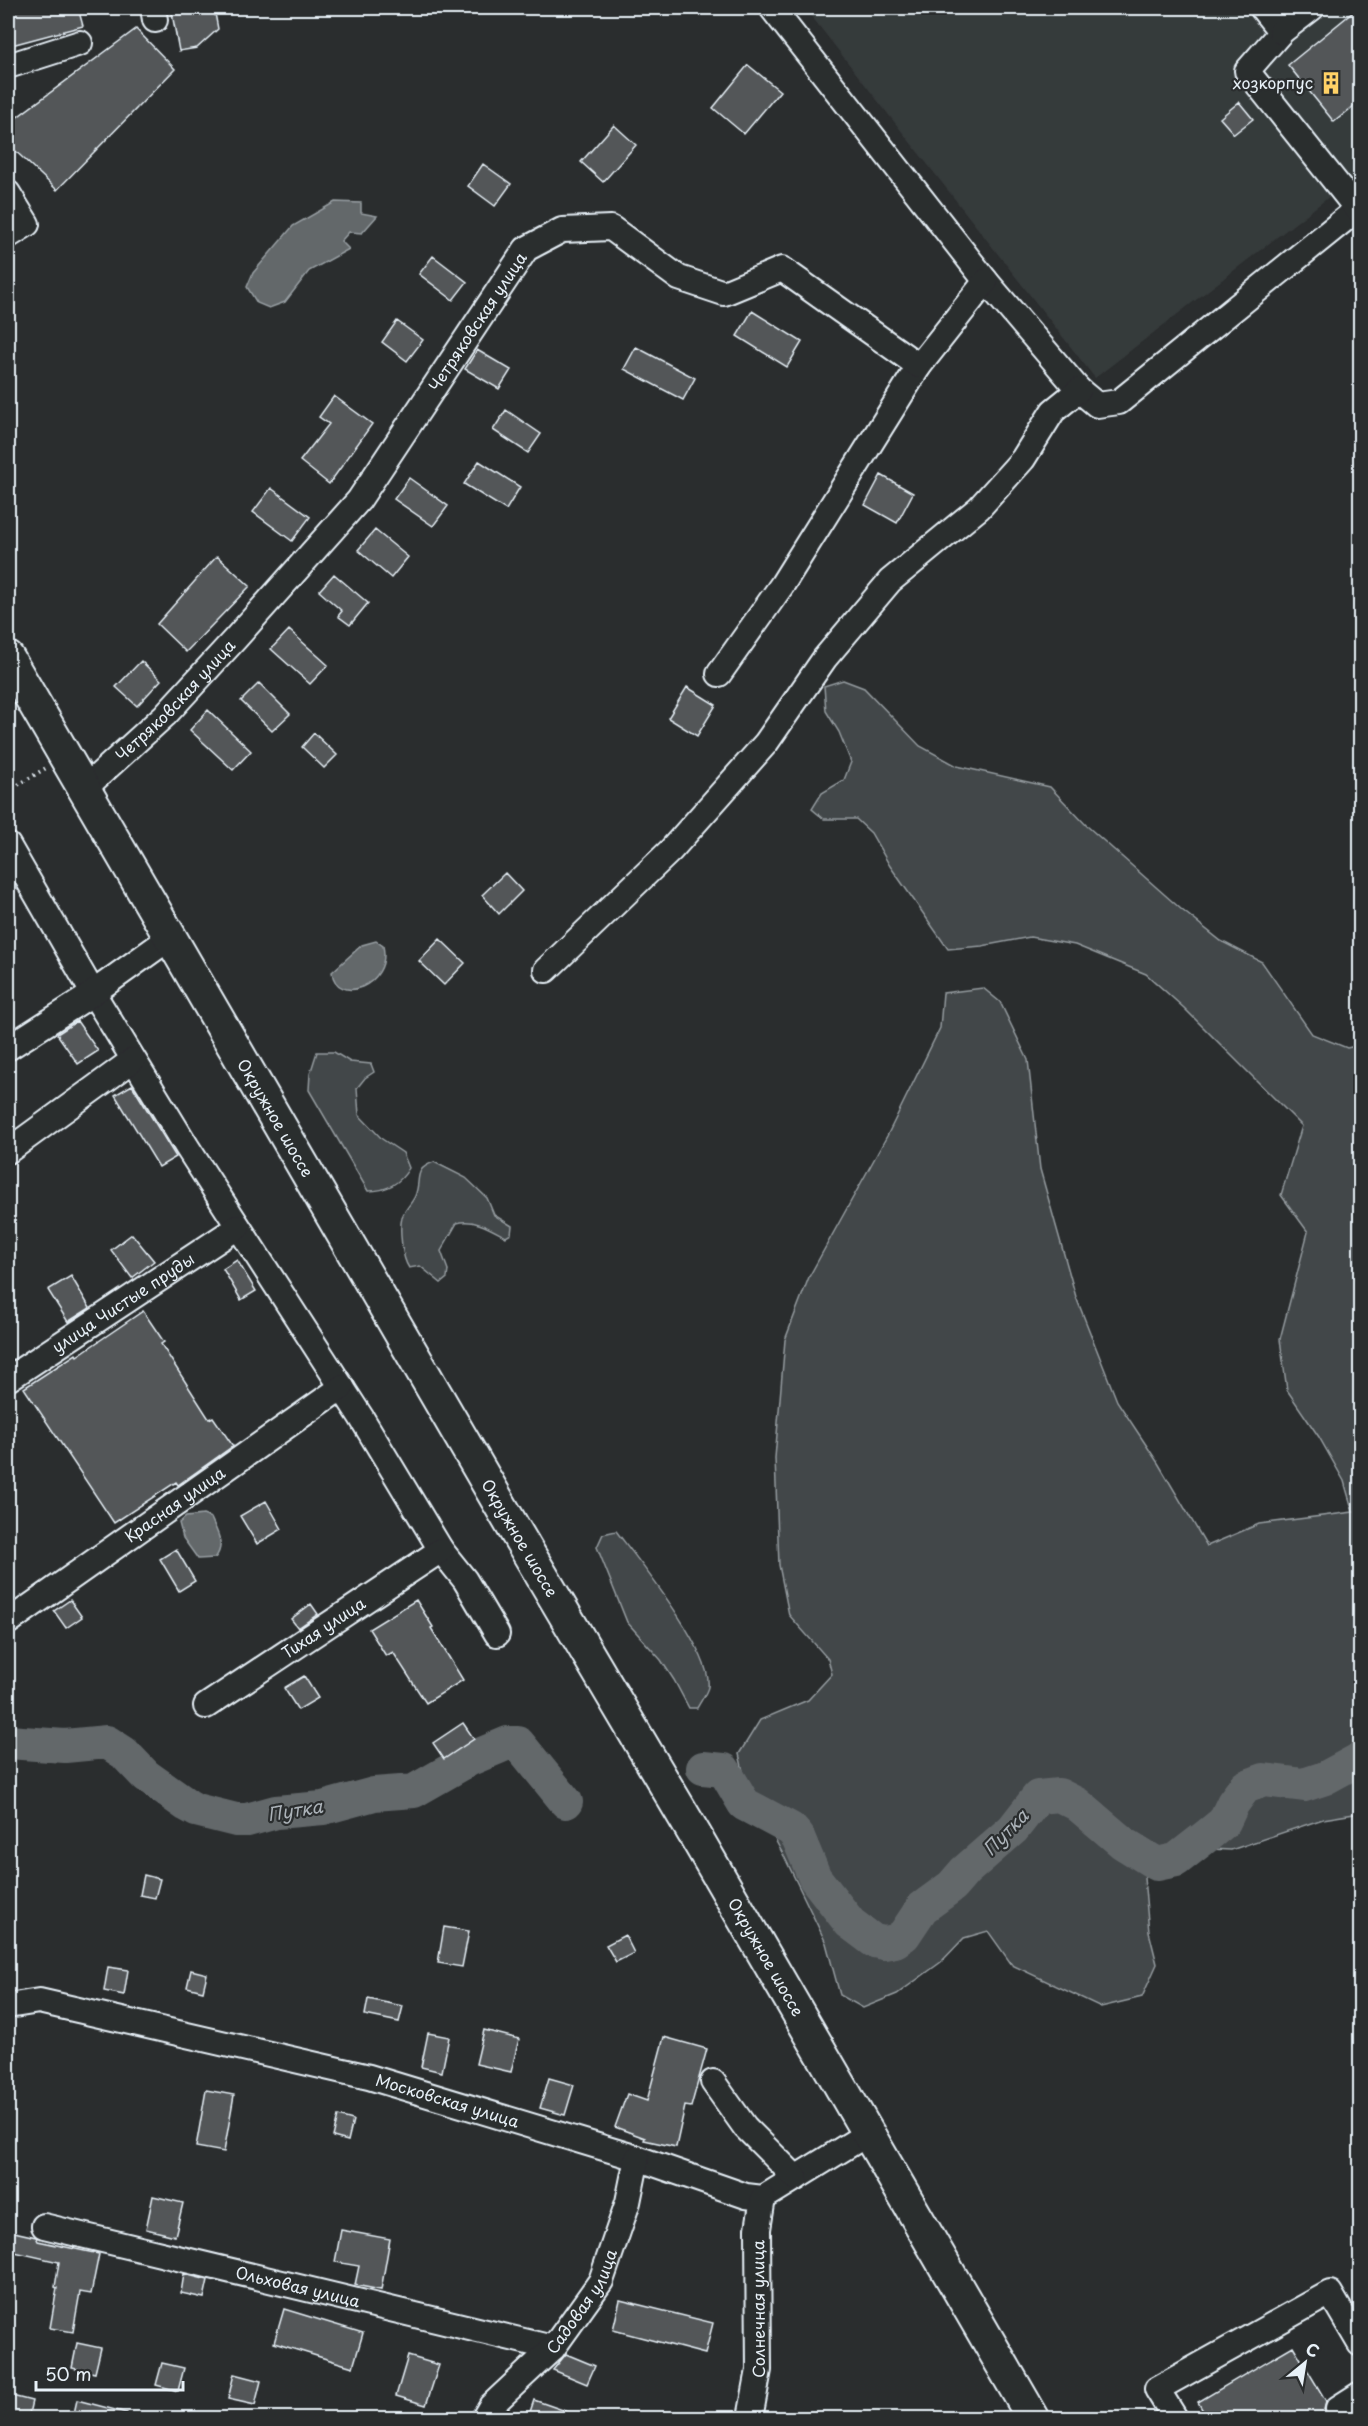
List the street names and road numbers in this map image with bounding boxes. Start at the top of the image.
street label: Четряковская улица [422,247,532,395]
street label: Четряковская улица [109,633,240,766]
street label: Окружное шоссе [232,1054,320,1181]
street label: улица Чистые пруды [47,1246,199,1358]
street label: Красная улица [119,1460,229,1547]
street label: Окружное шоссе [476,1474,565,1601]
street label: Тихая улица [276,1591,370,1664]
street label: Окружное шоссе [723,1893,811,2020]
street label: Московская улица [373,2067,522,2133]
street label: Солнечная улица [745,2240,771,2380]
street label: Садовая улица [540,2246,622,2358]
street label: Ольховая улица [233,2259,363,2312]

